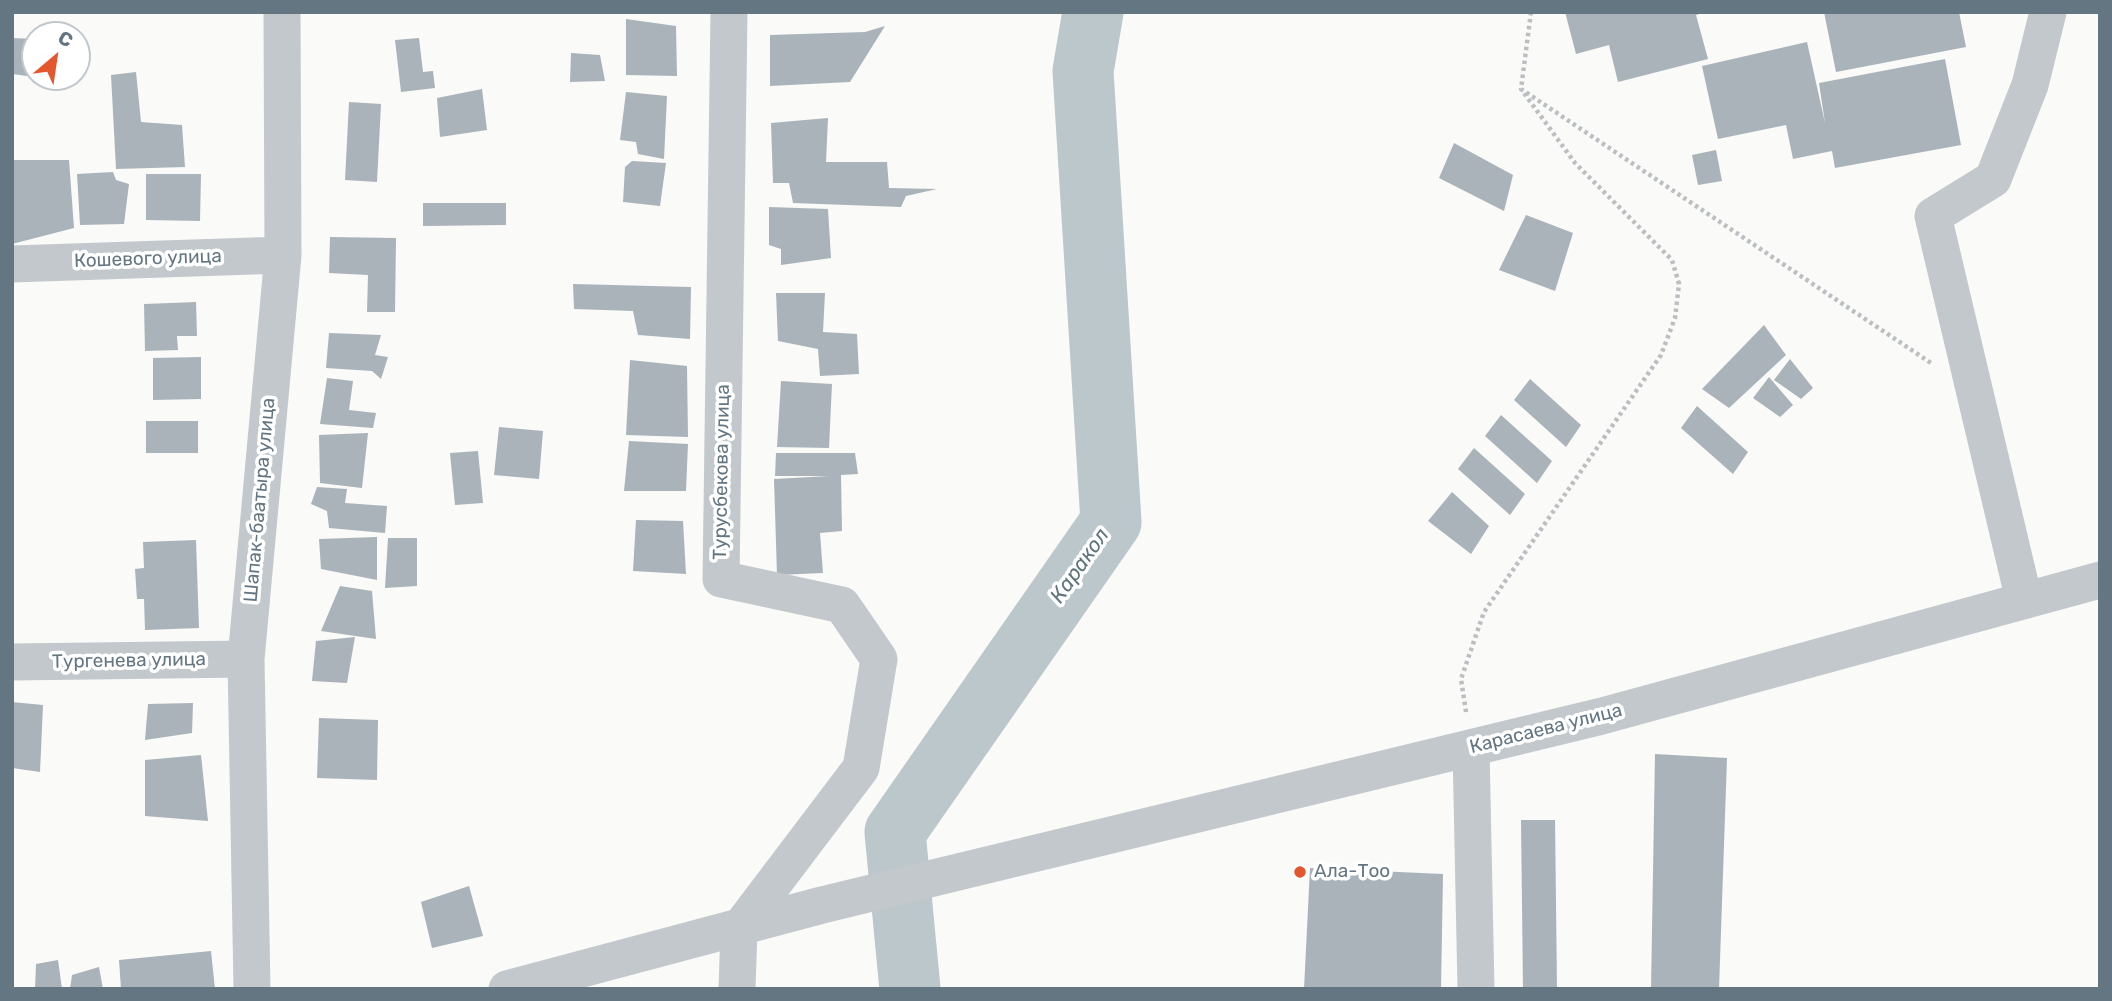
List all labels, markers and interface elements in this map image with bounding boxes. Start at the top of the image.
north arrow [21,21,91,91]
text: С [54,26,77,52]
street label: Кошевого улица [74,245,222,273]
street label: Турусбекова улица [709,384,735,560]
street label: Шапак-баатыра улица [240,397,280,603]
water label: Каракол [1045,524,1115,608]
street label: Тургенева улица [52,648,206,674]
street label: Карасаева улица [1467,699,1625,759]
place label: Ала-Тоо [1314,861,1390,883]
marker: Ала-Тоо [1292,864,1308,880]

